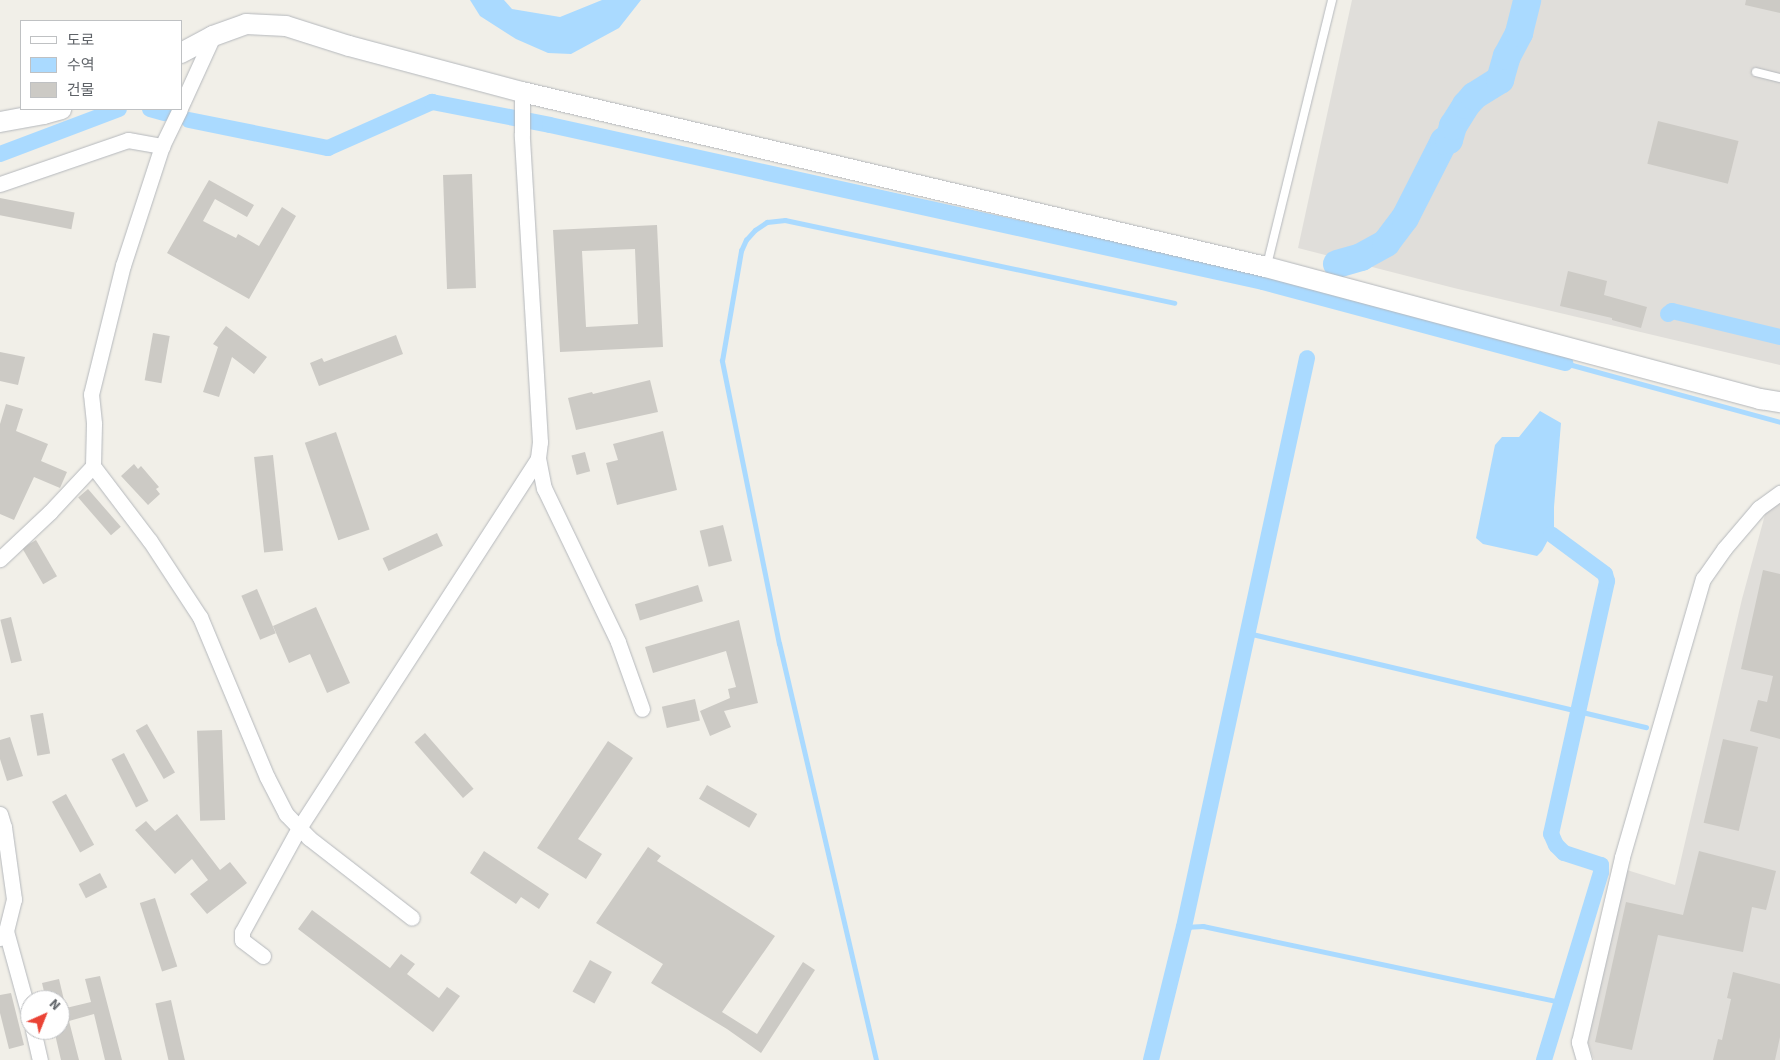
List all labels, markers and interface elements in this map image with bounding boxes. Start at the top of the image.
legend [20,20,182,110]
text: 도로 [67,30,95,51]
text: 수역 [67,55,95,76]
text: 건물 [67,80,95,101]
north arrow [20,990,70,1040]
text: N [44,995,65,1015]

